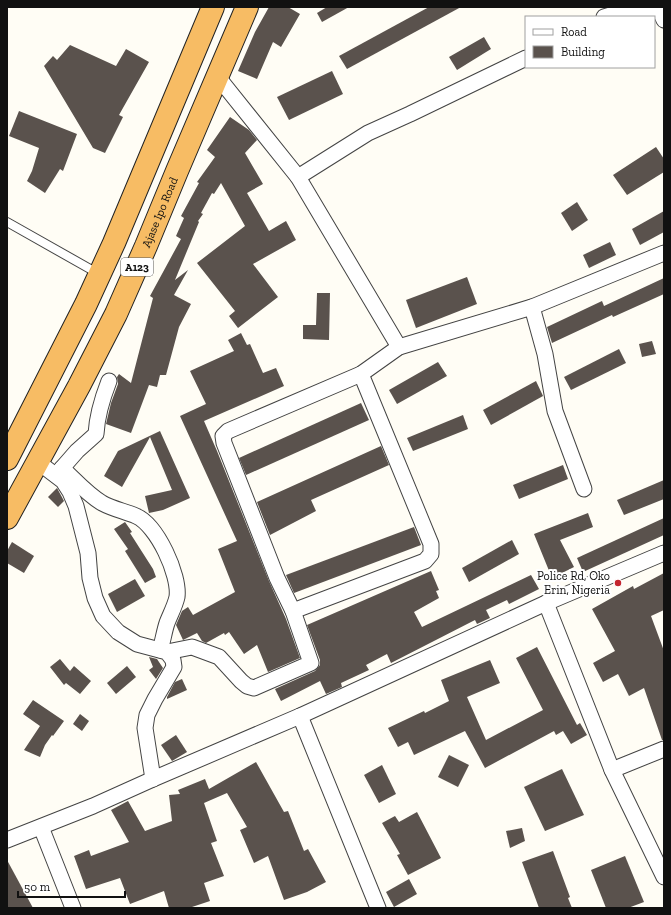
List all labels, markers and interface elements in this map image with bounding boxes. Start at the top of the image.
legend [525,16,655,68]
text: Road [561,25,587,39]
text: Building [561,45,605,59]
street label: Ajase Ipo Road [139,175,181,250]
road number: A123 [121,258,153,276]
place label: Police Rd, Oko Erin, Nigeria [537,569,610,597]
marker: Police Rd, Oko Erin, Nigeria [613,578,623,588]
scale bar [18,873,125,899]
text: 50 m [24,880,51,894]

